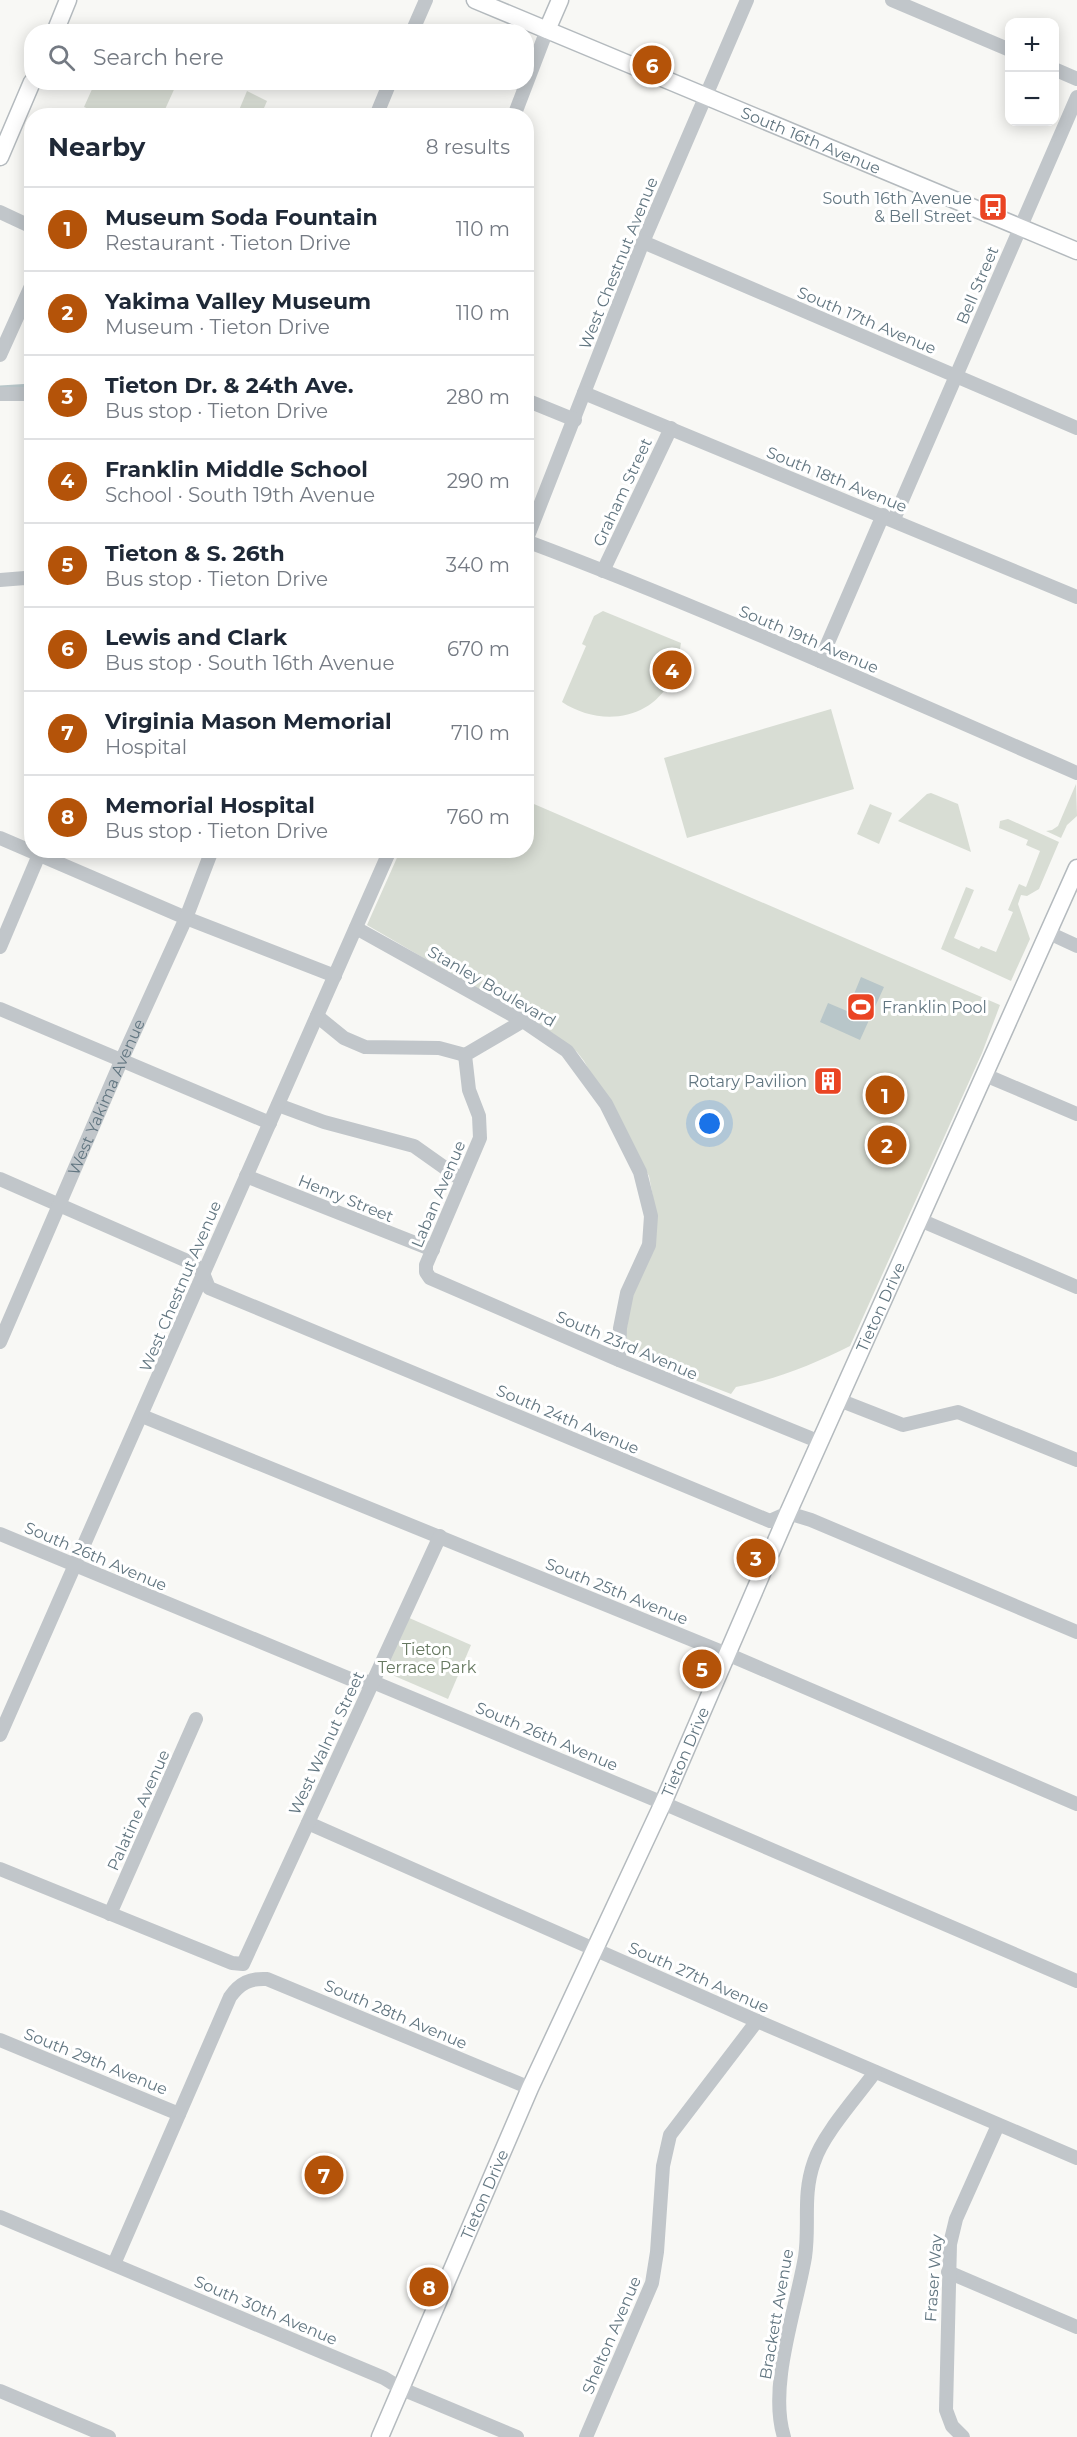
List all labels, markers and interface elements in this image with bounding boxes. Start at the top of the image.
map controls [1005,18,1059,126]
button: + [1005,18,1059,72]
search box [24,24,534,90]
icon: search [45,41,78,74]
pin: 6 [632,42,672,88]
text: Search here [93,44,224,71]
button: − [1005,72,1059,126]
street label: South 16th Avenue [738,103,884,178]
text: Nearby [48,131,145,163]
text: 8 results [426,135,510,159]
street label: West Chestnut Avenue [575,174,662,352]
place label: South 16th Avenue & Bell Street [822,189,973,226]
bus stop icon: South 16th Avenue & Bell Street [977,191,1009,223]
text: Museum Soda Fountain [105,204,378,231]
text: 1 [64,217,71,241]
text: 110 m [456,217,510,241]
text: Restaurant · Tieton Drive [105,231,351,255]
street label: Bell Street [953,243,1003,327]
street label: South 17th Avenue [795,283,939,358]
text: Yakima Valley Museum [105,288,371,315]
text: 2 [62,301,73,325]
text: 110 m [456,301,510,325]
text: Museum · Tieton Drive [105,315,330,339]
text: Tieton Dr. & 24th Ave. [105,372,353,399]
text: 3 [62,385,73,409]
text: 280 m [446,385,510,409]
text: Bus stop · Tieton Drive [105,399,328,423]
street label: Graham Street [589,435,656,549]
street label: South 18th Avenue [764,443,910,516]
text: Franklin Middle School [105,456,368,483]
text: 4 [61,469,74,493]
text: 290 m [447,469,510,493]
text: School · South 19th Avenue [105,483,375,507]
text: Tieton & S. 26th [105,540,285,567]
text: 5 [62,553,73,577]
text: 340 m [446,553,510,577]
text: Bus stop · Tieton Drive [105,567,328,591]
street label: South 19th Avenue [736,601,881,677]
text: Lewis and Clark [105,624,287,651]
text: 6 [61,637,74,661]
text: 670 m [447,637,510,661]
pin: 4 [652,648,692,692]
text: Bus stop · South 16th Avenue [105,651,395,675]
text: Virginia Mason Memorial [105,708,392,735]
text: 7 [61,721,74,745]
text: 710 m [451,721,510,745]
text: Hospital [105,735,187,759]
text: Memorial Hospital [105,792,315,819]
text: 8 [61,805,74,829]
text: 760 m [447,805,510,829]
text: Bus stop · Tieton Drive [105,819,328,843]
street label: Stanley Boulevard [424,942,559,1031]
sports icon: Franklin Pool [845,991,877,1023]
place label: Franklin Pool [882,998,987,1017]
street label: West Yakima Avenue [64,1016,149,1178]
building icon: Rotary Pavilion [812,1065,844,1097]
place label: Rotary Pavilion [688,1072,807,1091]
pin: 1 [866,1072,904,1118]
your location [695,1109,724,1138]
pin: 2 [868,1122,906,1168]
street label: Laban Avenue [407,1138,470,1251]
street label: Henry Street [295,1171,397,1226]
street label: West Chestnut Avenue [136,1198,225,1375]
street label: Tieton Drive [852,1259,909,1355]
street label: South 23rd Avenue [553,1307,700,1384]
street label: South 24th Avenue [494,1381,642,1458]
street label: South 26th Avenue [22,1518,170,1595]
pin: 3 [736,1536,776,1580]
street label: South 25th Avenue [543,1554,691,1629]
park label: Tieton Terrace Park [378,1640,477,1677]
pin: 5 [682,1646,722,1692]
street label: West Walnut Street [285,1668,368,1818]
street label: South 26th Avenue [473,1698,621,1775]
street label: Tieton Drive [658,1704,713,1800]
street label: Palatine Avenue [103,1747,174,1874]
street label: South 27th Avenue [625,1938,772,2017]
street label: South 28th Avenue [322,1976,470,2053]
street label: South 29th Avenue [21,2024,170,2099]
street label: Tieton Drive [457,2147,512,2243]
pin: 7 [304,2152,344,2198]
street label: Fraser Way [921,2233,946,2323]
street label: Brackett Avenue [756,2247,797,2381]
pin: 8 [410,2264,448,2310]
street label: South 30th Avenue [191,2272,340,2349]
street label: Shelton Avenue [578,2273,645,2397]

